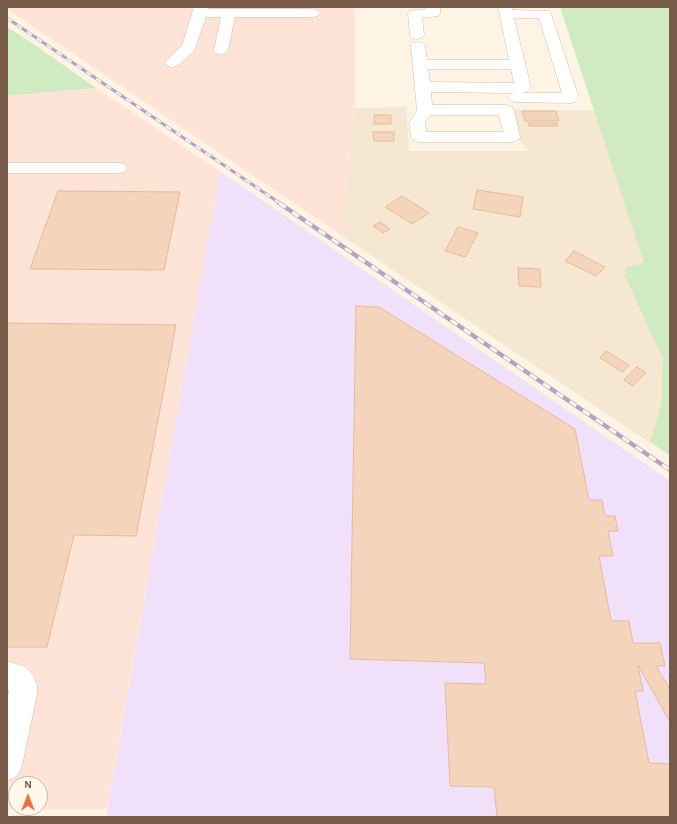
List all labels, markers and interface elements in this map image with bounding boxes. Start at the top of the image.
north arrow [8,776,48,816]
text: N [24,779,32,790]

